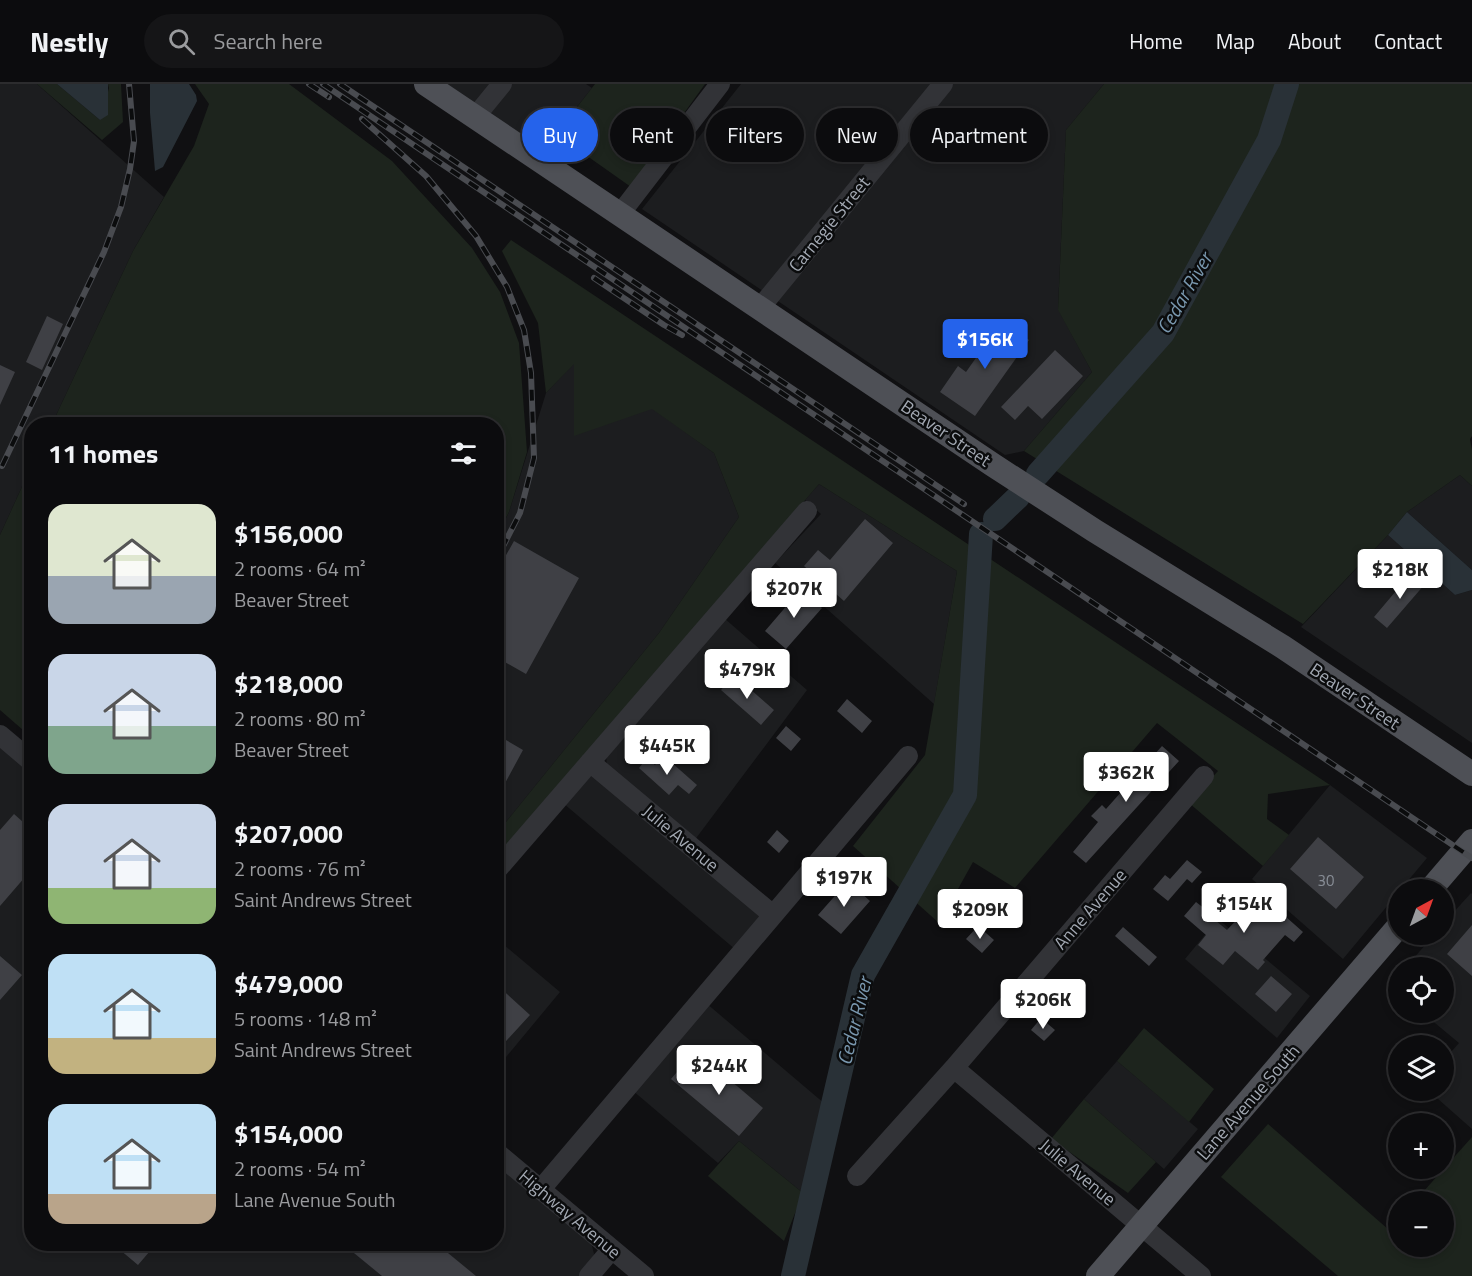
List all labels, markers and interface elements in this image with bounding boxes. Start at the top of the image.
search box [144,14,564,68]
text: Nestly [30,20,108,63]
text: Search here [213,24,323,58]
icon: search [165,25,198,58]
text: Home [1129,25,1183,57]
text: Map [1216,25,1255,57]
text: About [1288,25,1341,57]
text: Contact [1374,25,1442,57]
chip: Buy [522,108,598,162]
chip: Rent [610,108,694,162]
chip: Filters [706,108,804,162]
chip: New [816,108,898,162]
chip: Apartment [910,108,1048,162]
street label: Carnegie Street [782,170,877,278]
water label: Cedar River [1148,244,1221,340]
pin: $156K [943,319,1027,370]
text: $156K [957,323,1013,354]
street label: Beaver Street [896,393,997,473]
text: 11 homes [48,434,158,473]
icon: filters [447,437,480,470]
text: $156,000 [234,514,343,553]
icon: home [96,528,168,600]
pin: $218K [1358,549,1442,600]
text: 2 rooms · 64 m² [234,553,366,584]
text: $218K [1372,553,1428,584]
pin: $207K [752,568,836,619]
text: $207K [766,572,822,603]
text: Beaver Street [234,584,349,615]
pin: $479K [705,649,789,700]
text: $479K [719,653,775,684]
street label: Beaver Street [1305,656,1406,736]
text: $218,000 [234,664,343,703]
icon: home [96,678,168,750]
text: 2 rooms · 80 m² [234,703,366,734]
pin: $445K [625,725,709,776]
text: $445K [639,729,695,760]
text: Beaver Street [234,734,349,765]
pin: $362K [1084,752,1168,803]
text: $362K [1098,756,1154,787]
street label: Julie Avenue [637,798,725,878]
text: $207,000 [234,814,343,853]
icon: home [96,828,168,900]
text: 2 rooms · 76 m² [234,853,366,884]
pin: $197K [802,857,886,908]
text: $197K [816,861,872,892]
street label: Anne Avenue [1047,863,1133,955]
house number: 30 [1318,869,1334,892]
north arrow [1388,879,1454,945]
map controls [1388,879,1454,1257]
pin: $154K [1202,883,1286,934]
text: Saint Andrews Street [234,884,412,915]
text: $154K [1216,887,1272,918]
pin: $209K [938,889,1022,940]
text: $209K [952,893,1008,924]
button: locate [1388,957,1454,1023]
text: $479,000 [234,964,343,1003]
water label: Cedar River [828,971,881,1068]
icon: home [96,978,168,1050]
pin: $206K [1001,979,1085,1030]
text: $206K [1015,983,1071,1014]
text: 5 rooms · 148 m² [234,1003,377,1034]
text: Saint Andrews Street [234,1034,412,1065]
button: layers [1388,1035,1454,1101]
street label: Lane Avenue South [1190,1038,1306,1166]
pin: $244K [677,1045,761,1096]
text: $244K [691,1049,747,1080]
button: + [1388,1113,1454,1179]
text: $154,000 [234,1114,343,1153]
icon: home [96,1128,168,1200]
street label: Julie Avenue [1034,1132,1122,1212]
text: 2 rooms · 54 m² [234,1153,366,1184]
street label: Highway Avenue [513,1163,627,1265]
text: Lane Avenue South [234,1184,396,1215]
button: − [1388,1191,1454,1257]

